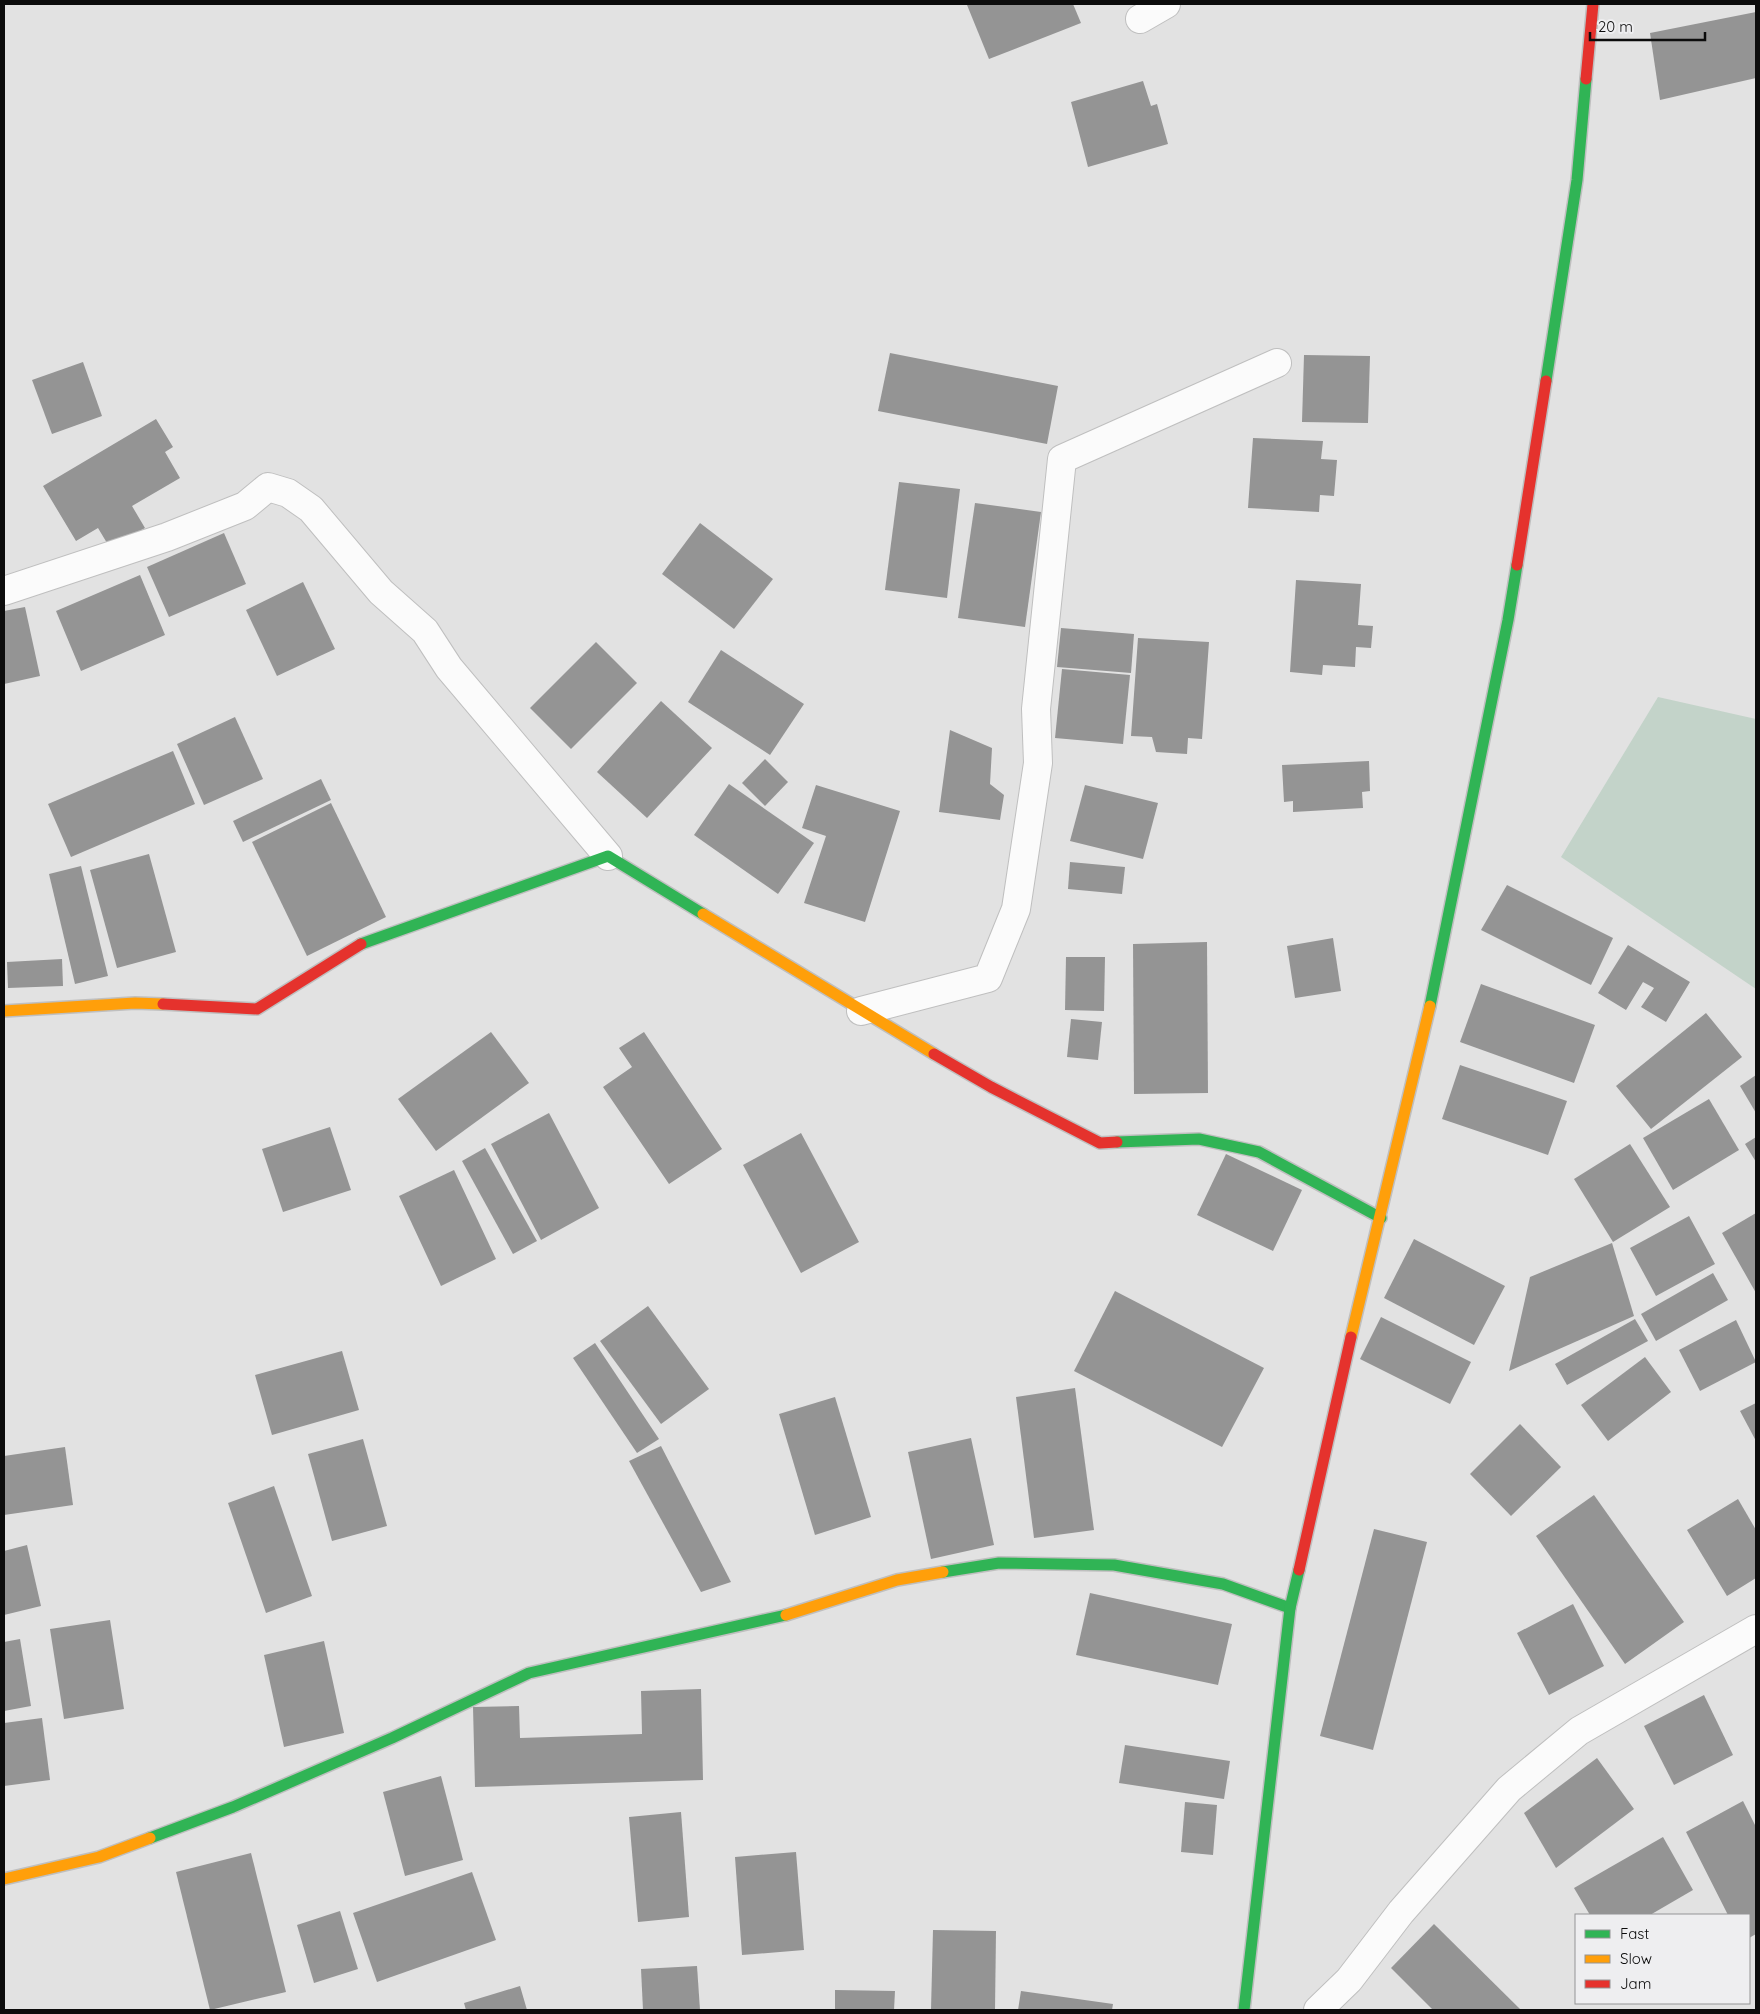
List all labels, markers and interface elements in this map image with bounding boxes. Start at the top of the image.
scale bar [1590,10,1705,42]
text: 20 m [1598,17,1633,36]
legend [1575,1914,1750,2004]
text: Fast [1620,1924,1649,1943]
text: Slow [1620,1949,1652,1968]
text: Jam [1620,1974,1651,1993]

